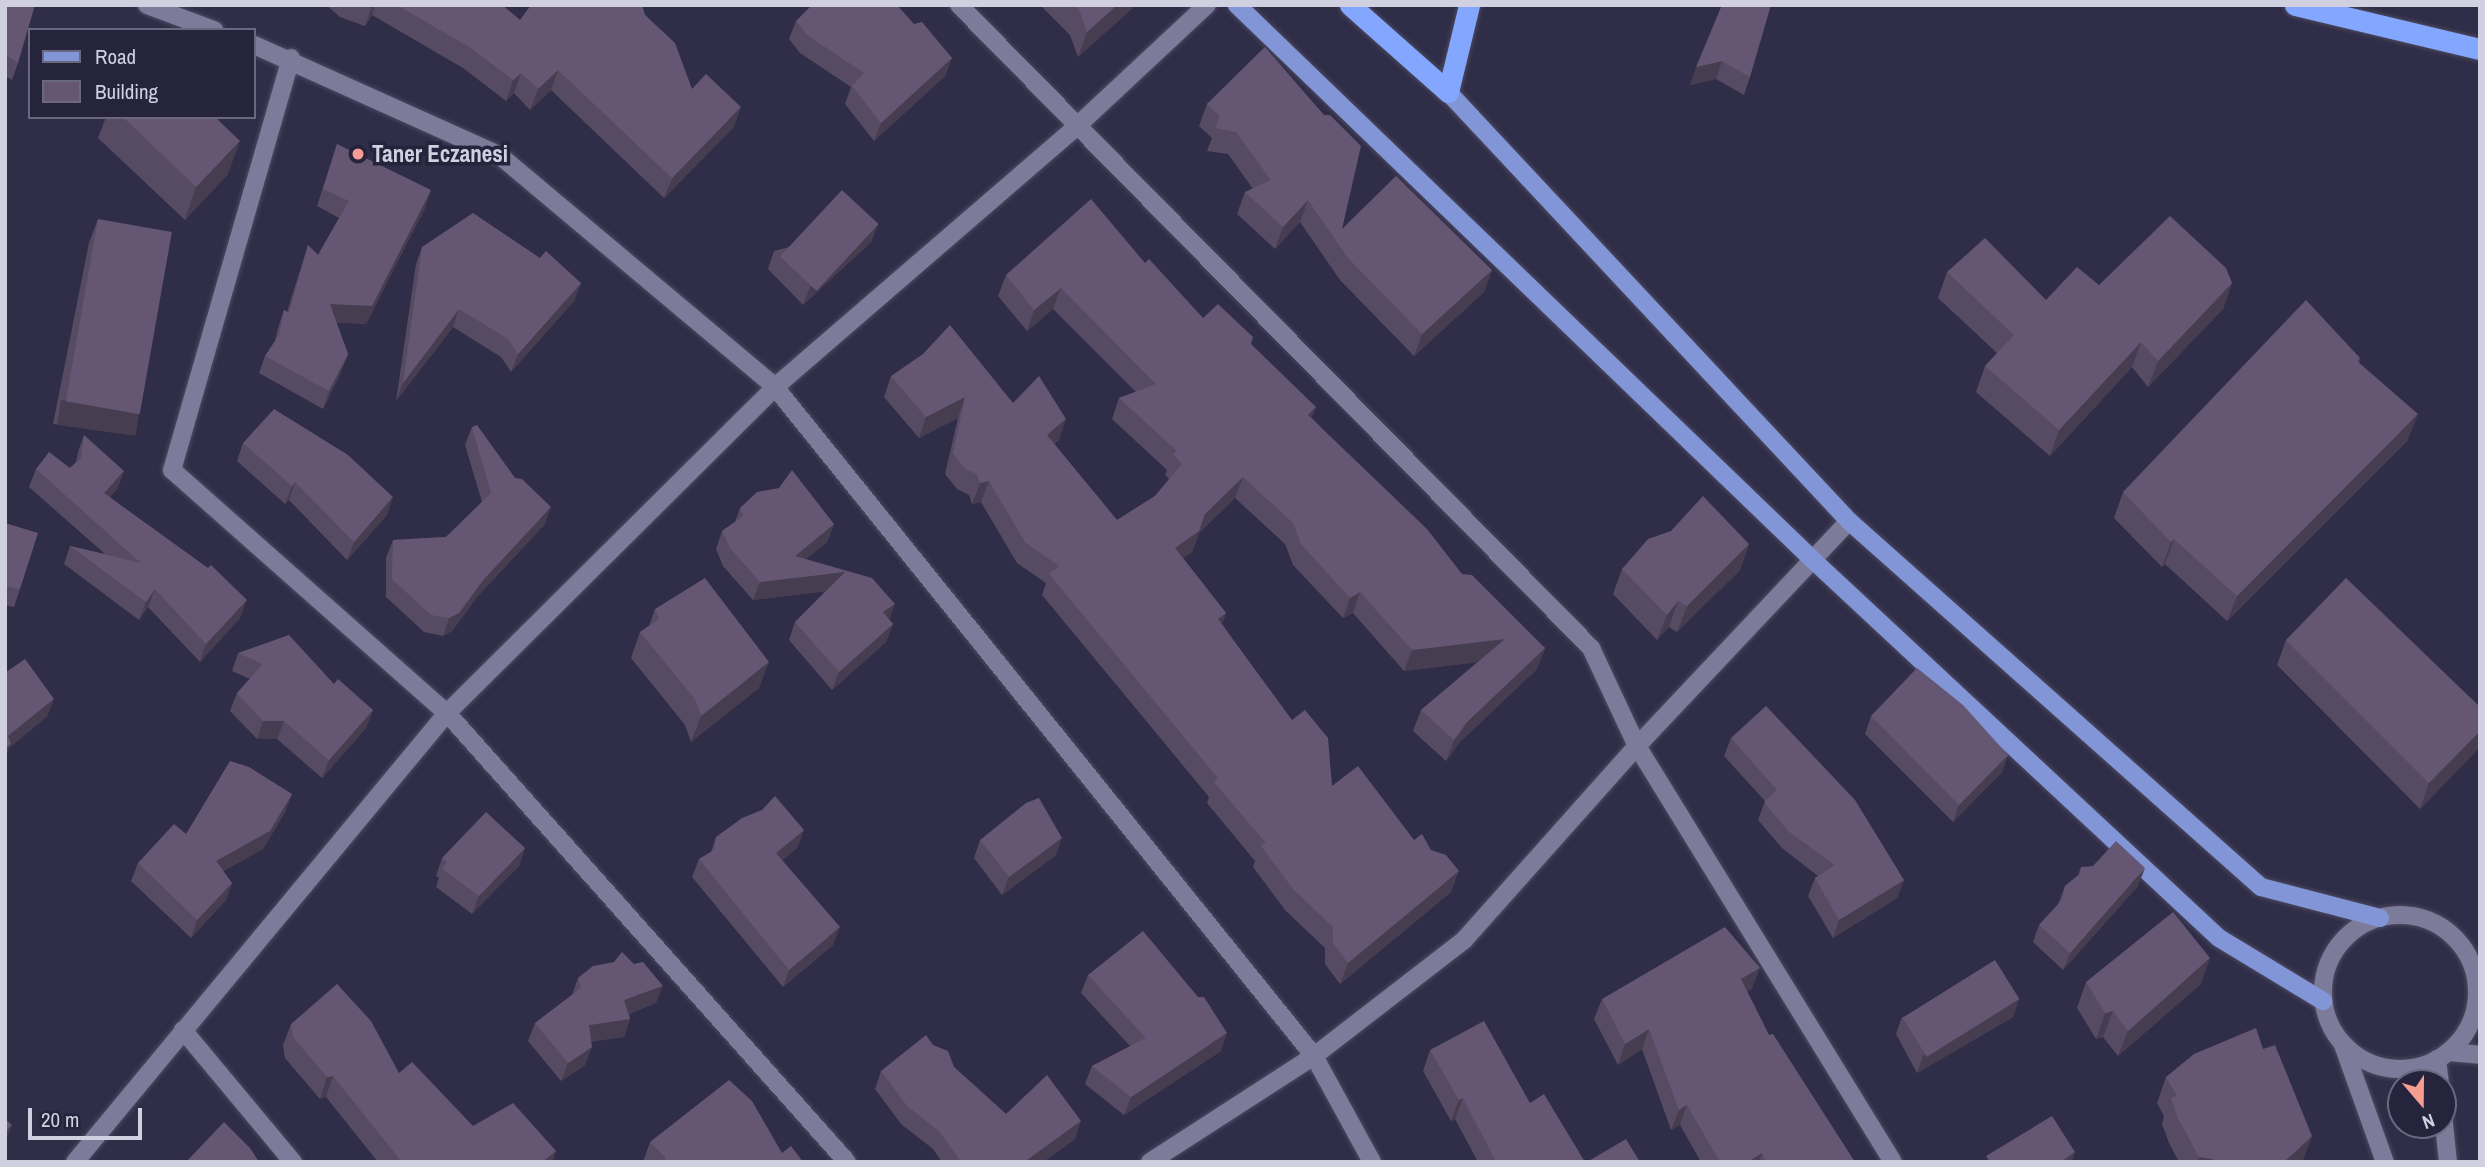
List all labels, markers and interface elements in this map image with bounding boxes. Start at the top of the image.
legend [28,28,256,119]
text: Road [95,42,136,71]
text: Building [95,77,158,106]
place label: Taner Eczanesi [372,140,508,168]
marker: Taner Eczanesi [350,146,366,162]
north arrow [2387,1069,2457,1139]
scale bar [32,1094,145,1138]
text: 20 m [41,1105,79,1134]
text: N [2419,1108,2438,1136]

